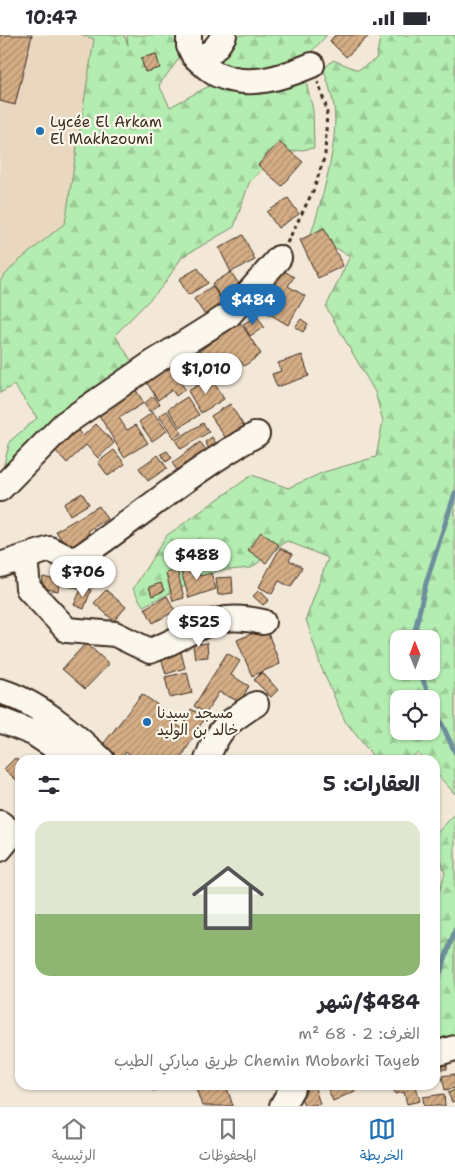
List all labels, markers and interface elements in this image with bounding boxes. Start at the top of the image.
text: 10:47 [25,5,78,30]
place label: Lycée El Arkam El Makhzoumi [50,112,162,149]
marker: Lycée El Arkam El Makhzoumi [34,125,46,137]
pin: $484 [223,283,283,326]
text: $484 [231,289,275,310]
pin: $1,010 [165,353,247,395]
text: $1,010 [181,358,231,379]
pin: $488 [167,539,227,581]
text: $488 [175,544,219,565]
pin: $706 [53,555,113,598]
text: $706 [61,561,105,582]
pin: $525 [169,605,229,648]
text: $525 [178,611,220,632]
north arrow [390,630,440,680]
map controls [390,630,440,740]
button: locate [390,690,440,740]
place label: مسجد سيدنا خالد بن الوليد [157,703,239,740]
marker: مسجد سيدنا خالد بن الوليد [141,716,153,728]
text: العقارات: 5 [323,770,420,798]
icon: filters [35,771,63,799]
icon: home [183,853,273,943]
text: $484/شهر [318,988,420,1016]
text: الغرف: 2 · 68 m² [298,1023,420,1044]
text: Chemin Mobarki Tayeb طريق مباركي الطيب [114,1050,420,1071]
tab: الرئيسية [52,1115,96,1168]
tab: المحفوظات [199,1115,256,1168]
tab: الخريطة [360,1115,403,1168]

